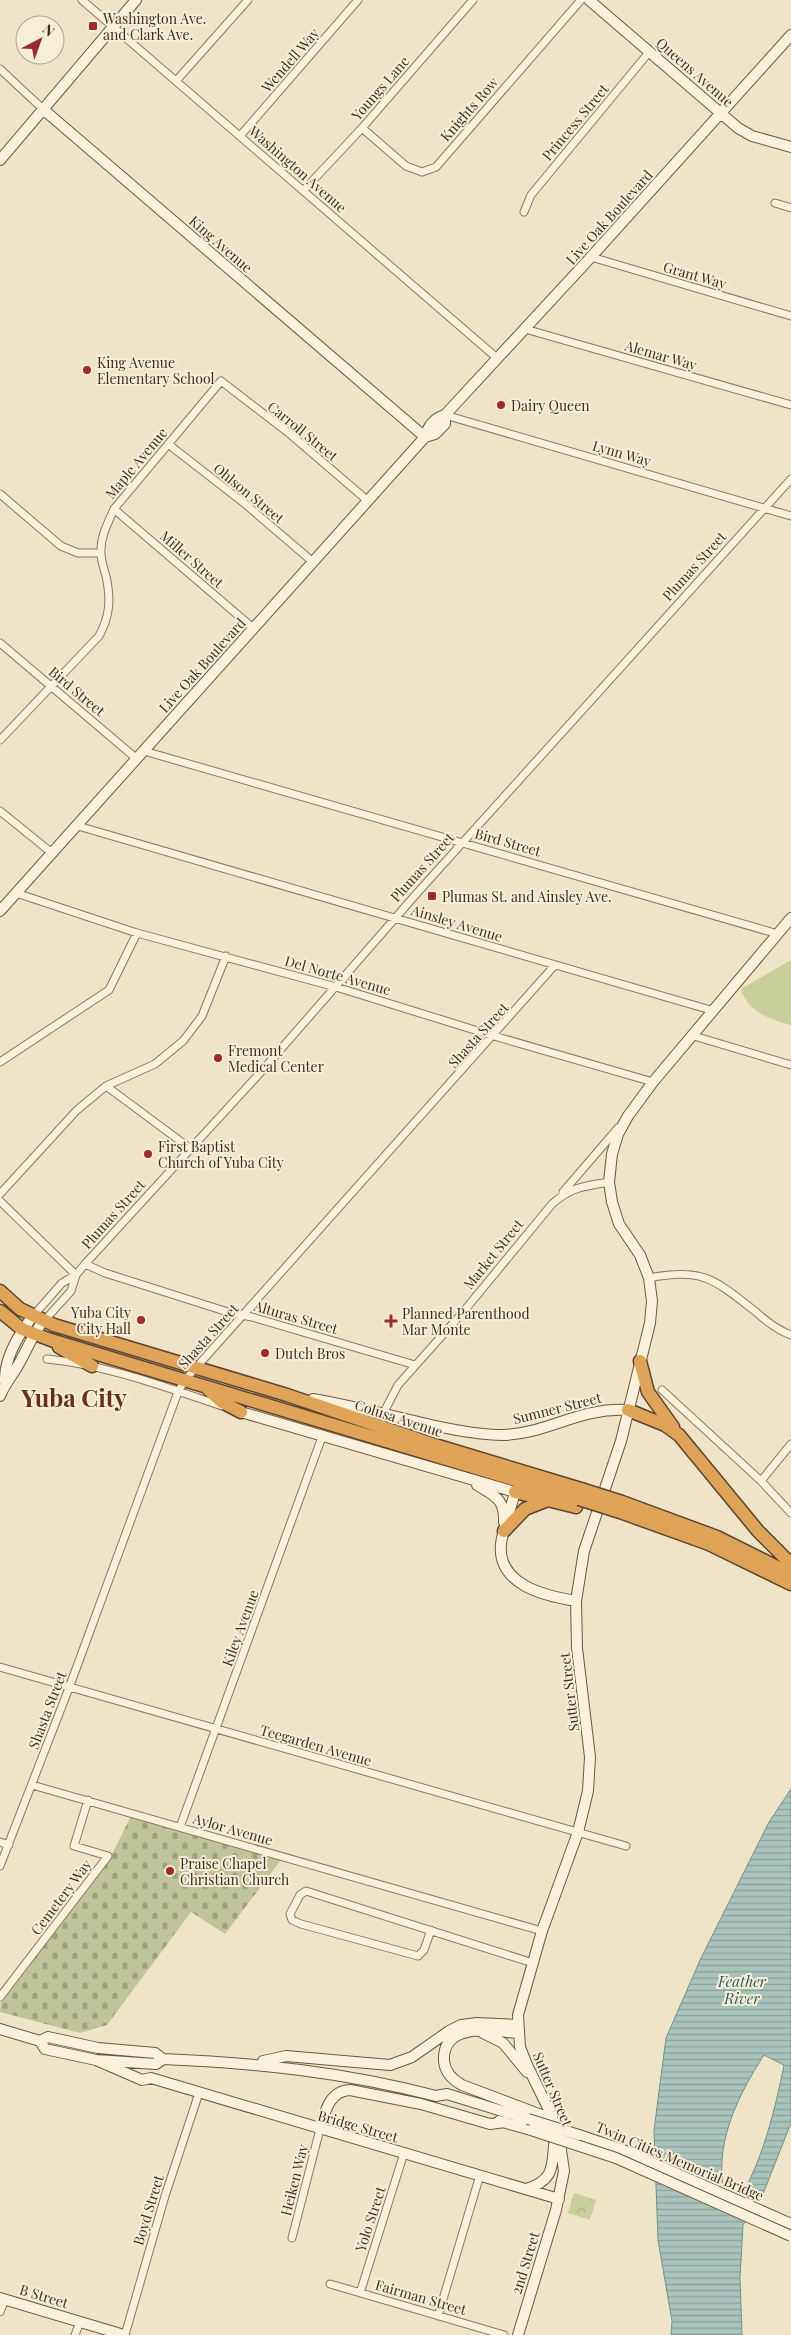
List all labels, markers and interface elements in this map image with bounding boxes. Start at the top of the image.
place label: Washington Ave. and Clark Ave. [102,9,206,44]
north arrow [15,15,65,65]
text: N [39,19,59,40]
marker: Washington Ave. and Clark Ave. [87,20,99,32]
street label: Wendell Way [256,24,323,97]
street label: Queens Avenue [652,33,738,111]
street label: Youngs Lane [346,52,413,125]
street label: Knights Row [436,73,502,145]
street label: Princess Street [537,79,613,164]
street label: Washington Avenue [244,121,351,217]
street label: Live Oak Boulevard [561,166,657,268]
street label: King Avenue [185,211,257,277]
street label: Grant Way [661,257,729,293]
street label: Alemar Way [622,335,699,374]
place label: King Avenue Elementary School [97,353,215,388]
marker: King Avenue Elementary School [81,364,93,376]
place label: Dairy Queen [511,396,590,415]
street label: Carroll Street [264,397,343,466]
marker: Dairy Queen [495,399,507,411]
street label: Maple Avenue [101,423,171,503]
street label: Lynn Way [590,436,654,470]
street label: Ohlson Street [210,459,289,528]
street label: Miller Street [156,526,229,593]
street label: Plumas Street [658,527,731,605]
street label: Live Oak Boulevard [154,614,250,716]
street label: Bird Street [45,662,110,721]
street label: Bird Street [473,824,544,861]
street label: Plumas Street [386,828,459,906]
place label: Plumas St. and Ainsley Ave. [442,887,612,906]
marker: Plumas St. and Ainsley Ave. [426,890,438,902]
street label: Ainsley Avenue [408,900,505,946]
street label: Del Norte Avenue [283,951,393,999]
street label: Shasta Street [444,997,513,1072]
place label: Fremont Medical Center [228,1041,325,1076]
marker: Fremont Medical Center [212,1052,224,1064]
place label: First Baptist Church of Yuba City [158,1137,284,1172]
marker: First Baptist Church of Yuba City [142,1148,154,1160]
street label: Plumas Street [77,1175,150,1253]
street label: Market Street [459,1214,528,1293]
street label: Alturas Street [251,1296,341,1338]
street label: Shasta Street [174,1298,243,1373]
place label: Yuba City City Hall [70,1303,131,1338]
place label: Planned Parenthood Mar Monte [402,1304,530,1339]
marker: Yuba City City Hall [135,1314,147,1326]
marker: Planned Parenthood Mar Monte [384,1314,398,1328]
place label: Dutch Bros [275,1344,345,1363]
marker: Dutch Bros [259,1347,271,1359]
district label: Yuba City [20,1381,127,1413]
street label: Sumner Street [511,1388,604,1428]
street label: Colusa Avenue [353,1395,445,1441]
street label: Kiley Avenue [217,1587,263,1669]
street label: Sutter Street [555,1651,583,1732]
street label: Shasta Street [23,1667,71,1752]
street label: Teegarden Avenue [258,1720,374,1770]
street label: Aylor Avenue [190,1808,275,1849]
place label: Praise Chapel Christian Church [180,1854,290,1889]
street label: Cemetery Way [26,1855,96,1939]
marker: Praise Chapel Christian Church [164,1865,176,1877]
water label: Feather River [717,1971,767,2008]
street label: Sutter Street [529,2049,578,2130]
street label: Bridge Street [316,2105,401,2147]
street label: Twin Cities Memorial Bridge [593,2117,767,2205]
street label: Heiken Way [276,2142,312,2218]
street label: Boyd Street [128,2172,168,2247]
street label: Yolo Street [350,2183,390,2255]
street label: 2nd Street [507,2228,544,2297]
street label: Fairman Street [373,2275,470,2319]
street label: B Street [17,2280,72,2313]

